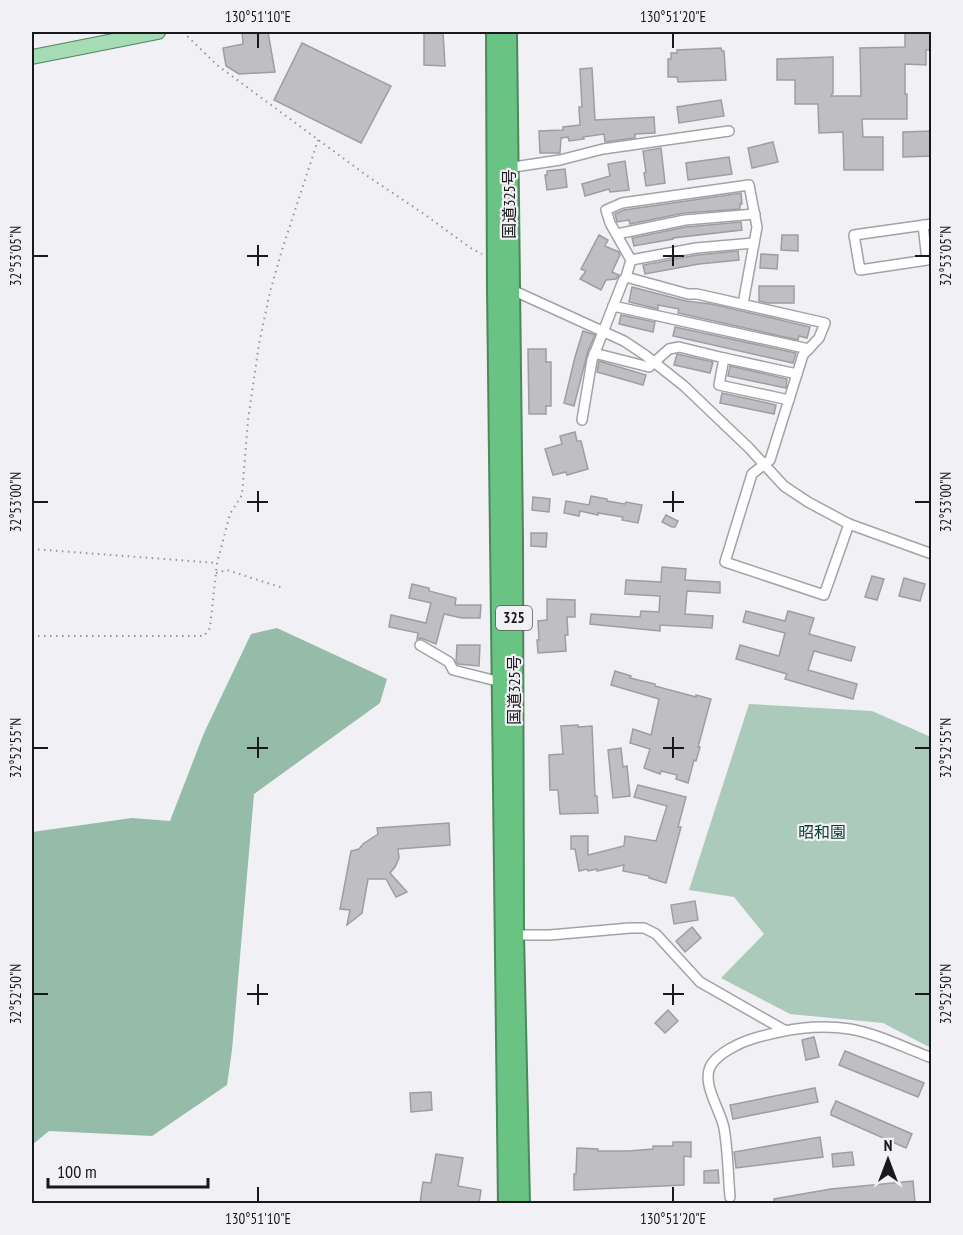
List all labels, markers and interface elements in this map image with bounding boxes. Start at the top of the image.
text: 130°51'10"E [225,7,291,26]
text: 130°51'20"E [640,7,706,26]
street label: 国道325号 [499,169,519,239]
text: 32°53'05"N [6,226,25,286]
text: 32°53'05"N [936,226,955,286]
text: 32°53'00"N [6,472,25,532]
text: 32°53'00"N [936,472,955,532]
road number: 325 [496,606,532,630]
street label: 国道325号 [504,655,524,725]
text: 32°52'55"N [6,718,25,778]
text: 32°52'55"N [936,718,955,778]
park label: 昭和園 [798,822,846,842]
text: 32°52'50"N [6,964,25,1024]
text: 32°52'50"N [936,964,955,1024]
north arrow [858,1130,918,1190]
text: N [884,1135,892,1155]
scale bar [48,1151,208,1189]
text: 100 m [57,1160,97,1183]
text: 130°51'10"E [225,1209,291,1228]
text: 130°51'20"E [640,1209,706,1228]

